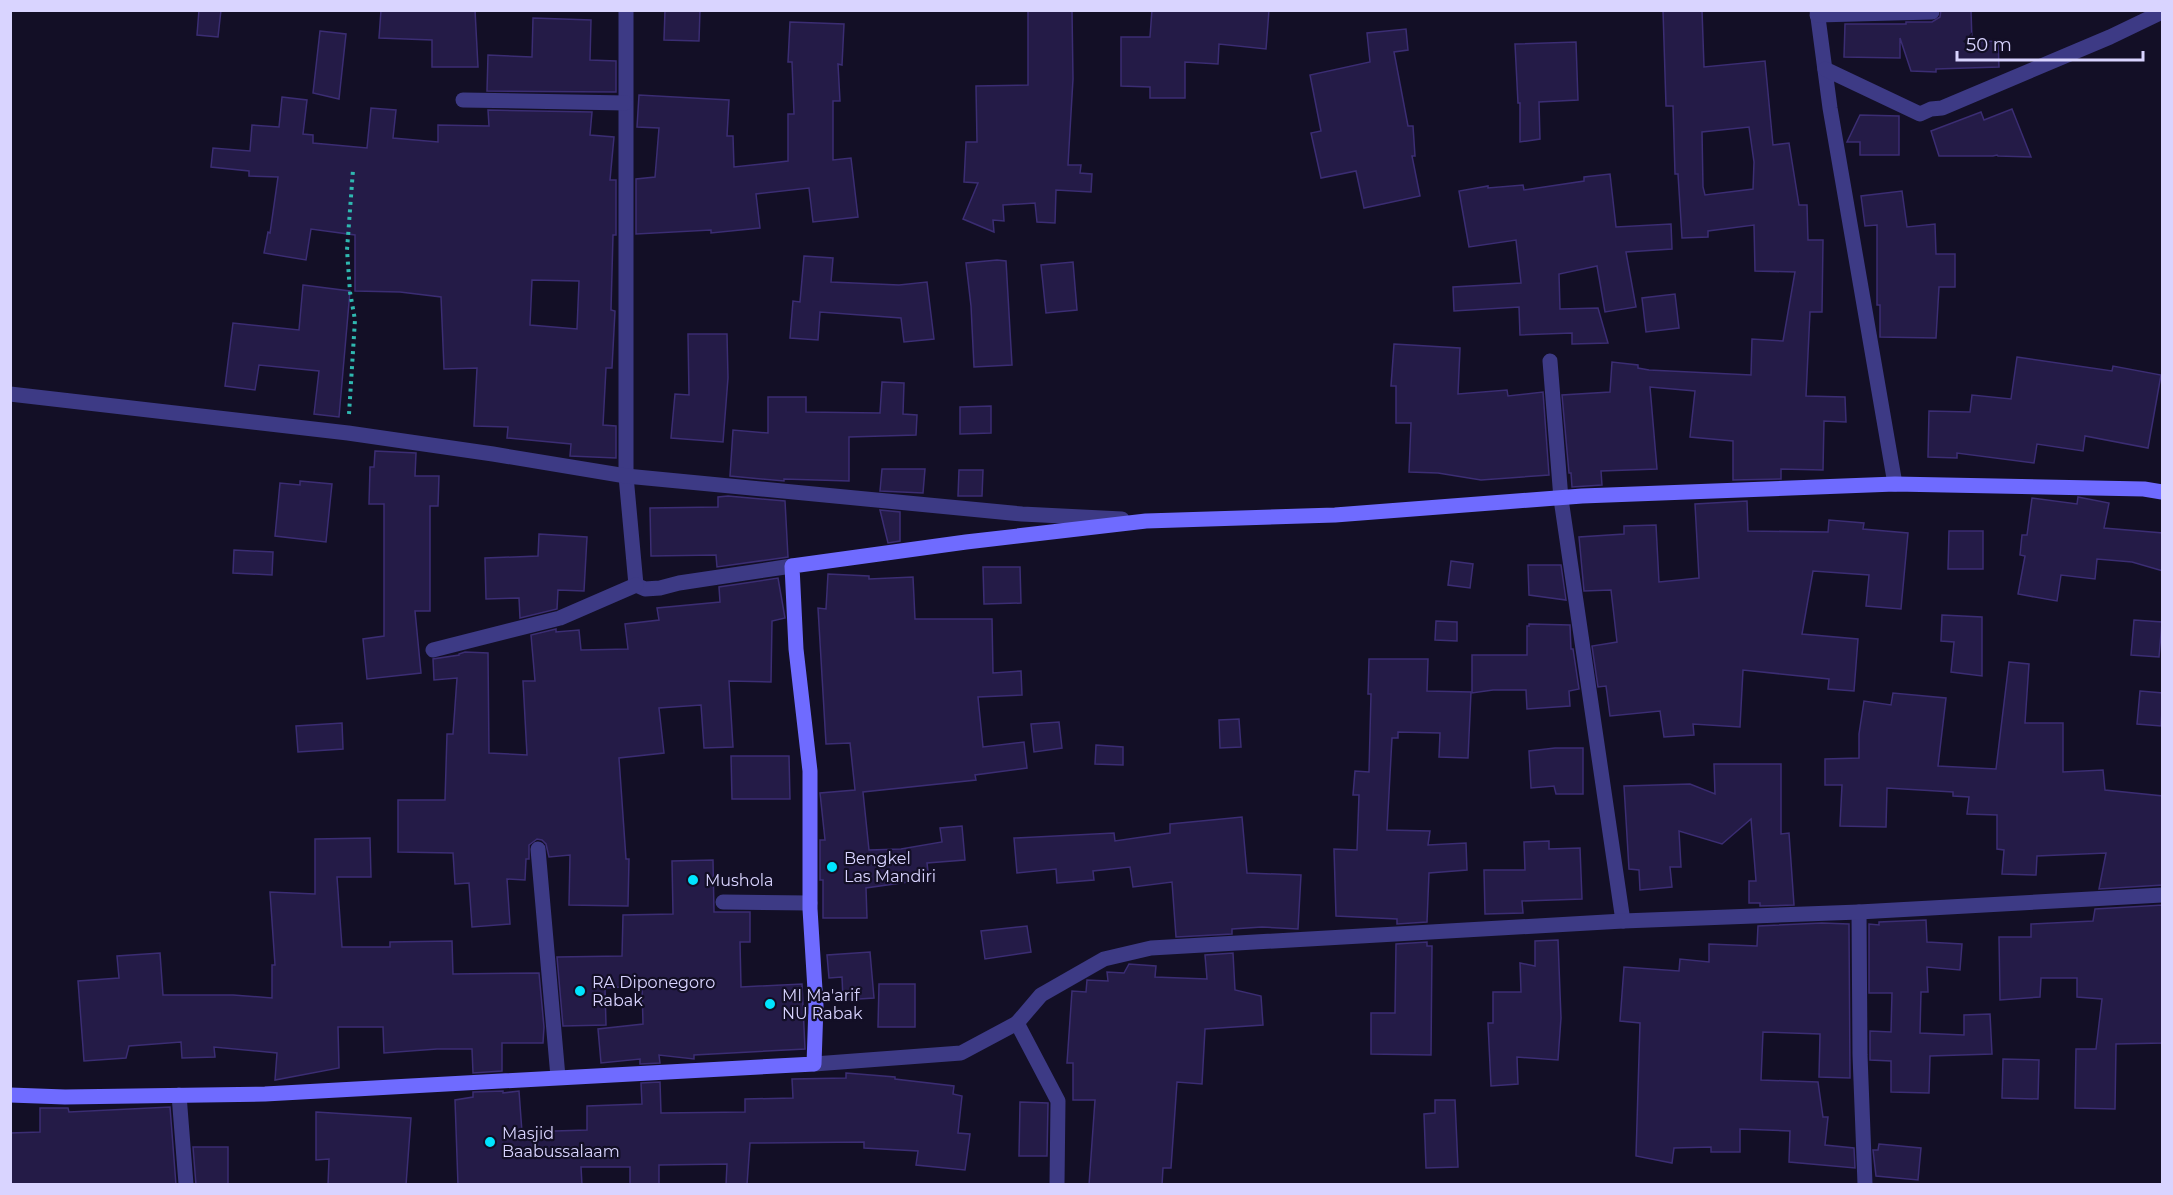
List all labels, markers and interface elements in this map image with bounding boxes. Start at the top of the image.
scale bar [1957,24,2143,62]
text: 50 m [1966,34,2012,56]
place label: Bengkel Las Mandiri [844,849,936,886]
marker: Bengkel Las Mandiri [825,860,839,874]
place label: Mushola [705,871,773,890]
marker: Mushola [686,873,700,887]
place label: RA Diponegoro Rabak [592,973,715,1010]
marker: RA Diponegoro Rabak [573,984,587,998]
place label: MI Ma'arif NU Rabak [782,986,863,1023]
marker: MI Ma'arif NU Rabak [763,997,777,1011]
place label: Masjid Baabussalaam [502,1124,620,1161]
marker: Masjid Baabussalaam [483,1135,497,1149]

